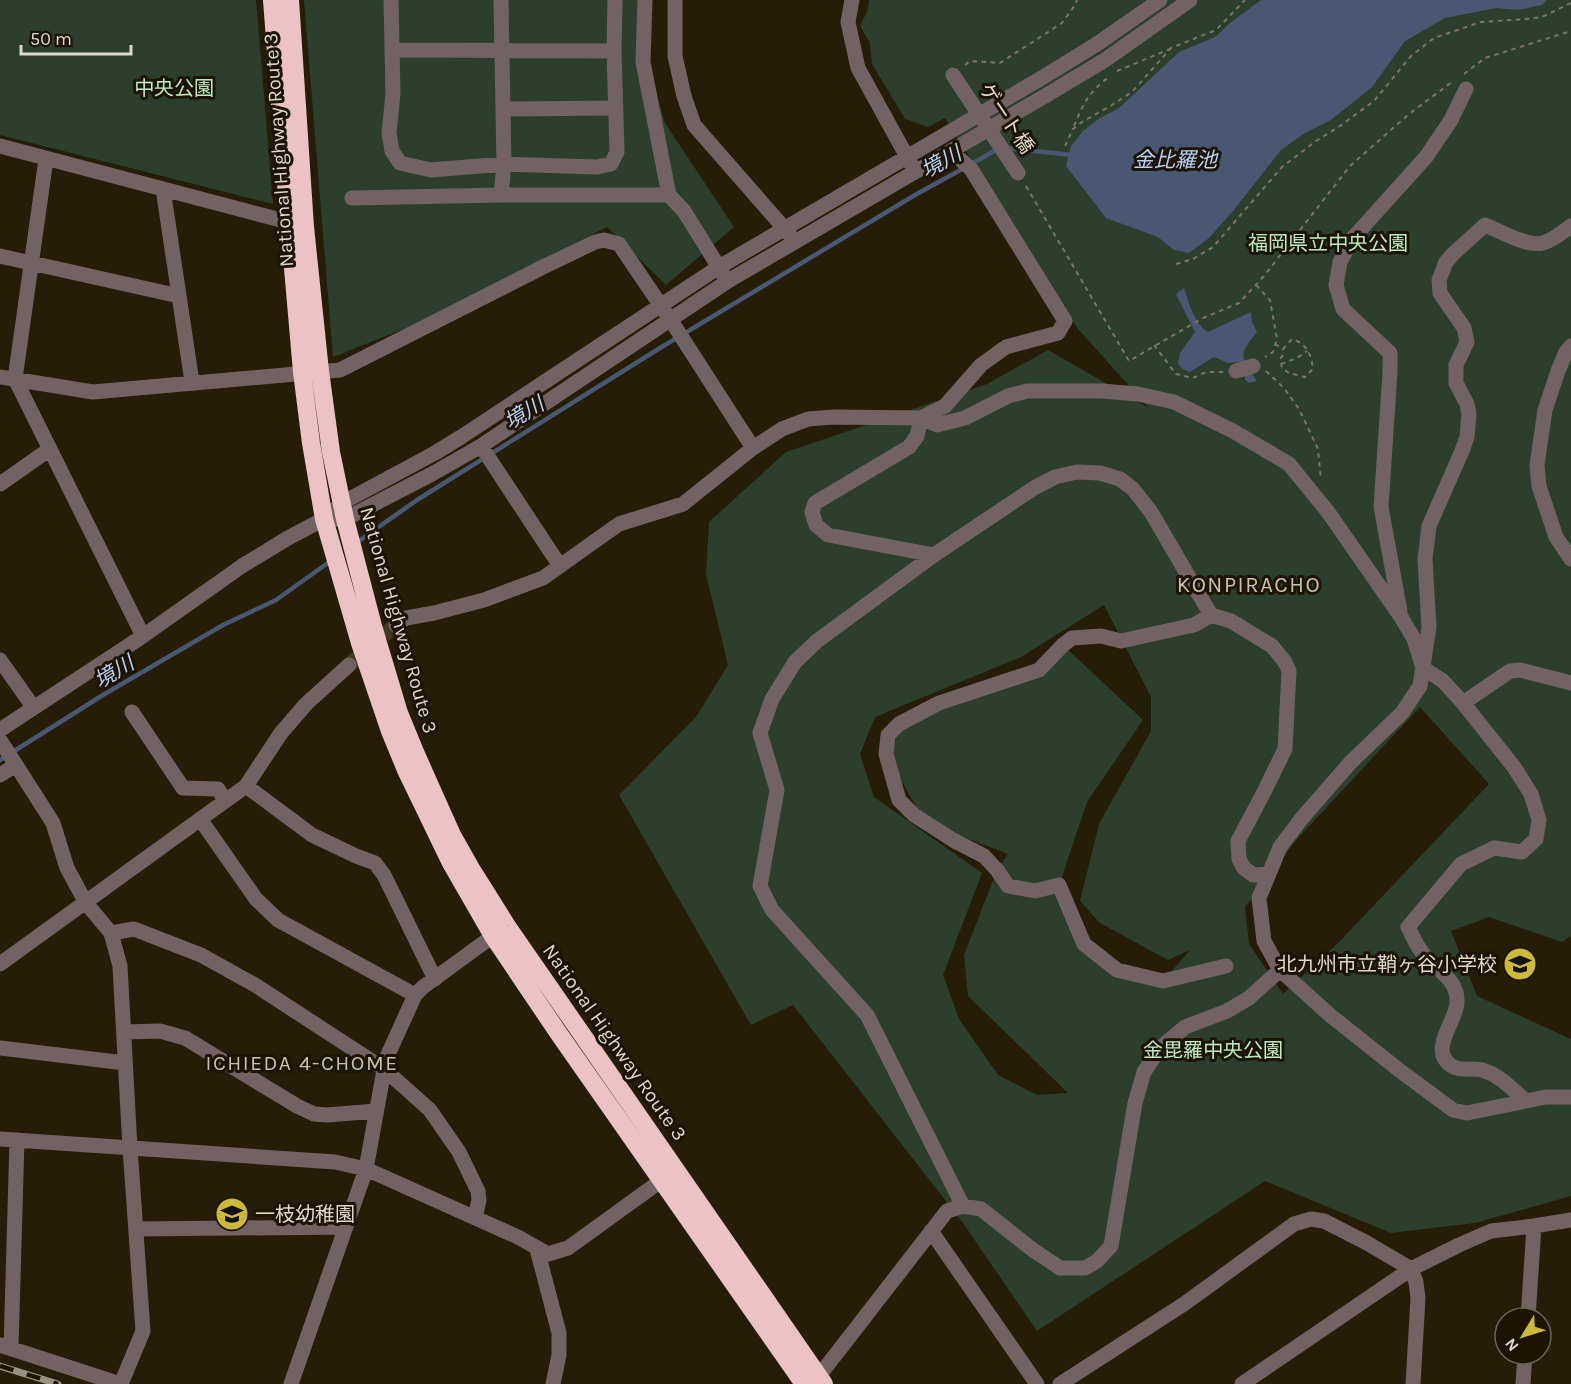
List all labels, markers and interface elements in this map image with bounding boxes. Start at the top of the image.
scale bar [21,18,130,56]
text: 50 m [30,28,72,50]
street label: National Highway Route 3 [259,32,298,268]
park label: 中央公園 [134,77,214,100]
street label: ゲート橋 [975,79,1038,158]
water label: 境川 [917,140,967,183]
water label: 金比羅池 [1133,148,1219,172]
park label: 福岡県立中央公園 [1248,232,1408,255]
water label: 境川 [500,391,550,434]
street label: National Highway Route 3 [355,504,442,736]
district label: KONPIRACHO [1177,572,1321,598]
water label: 境川 [90,650,140,693]
street label: National Highway Route 3 [538,940,691,1145]
school or university icon: 北九州市立鞘ヶ谷小学校 [1502,946,1538,982]
place label: 北九州市立鞘ヶ谷小学校 [1277,953,1497,976]
park label: 金毘羅中央公園 [1143,1039,1283,1062]
district label: ICHIEDA 4-CHOME [206,1051,398,1075]
school or university icon: 一枝幼稚園 [214,1196,250,1232]
place label: 一枝幼稚園 [255,1203,355,1226]
north arrow [1493,1306,1553,1366]
text: N [1501,1335,1523,1355]

